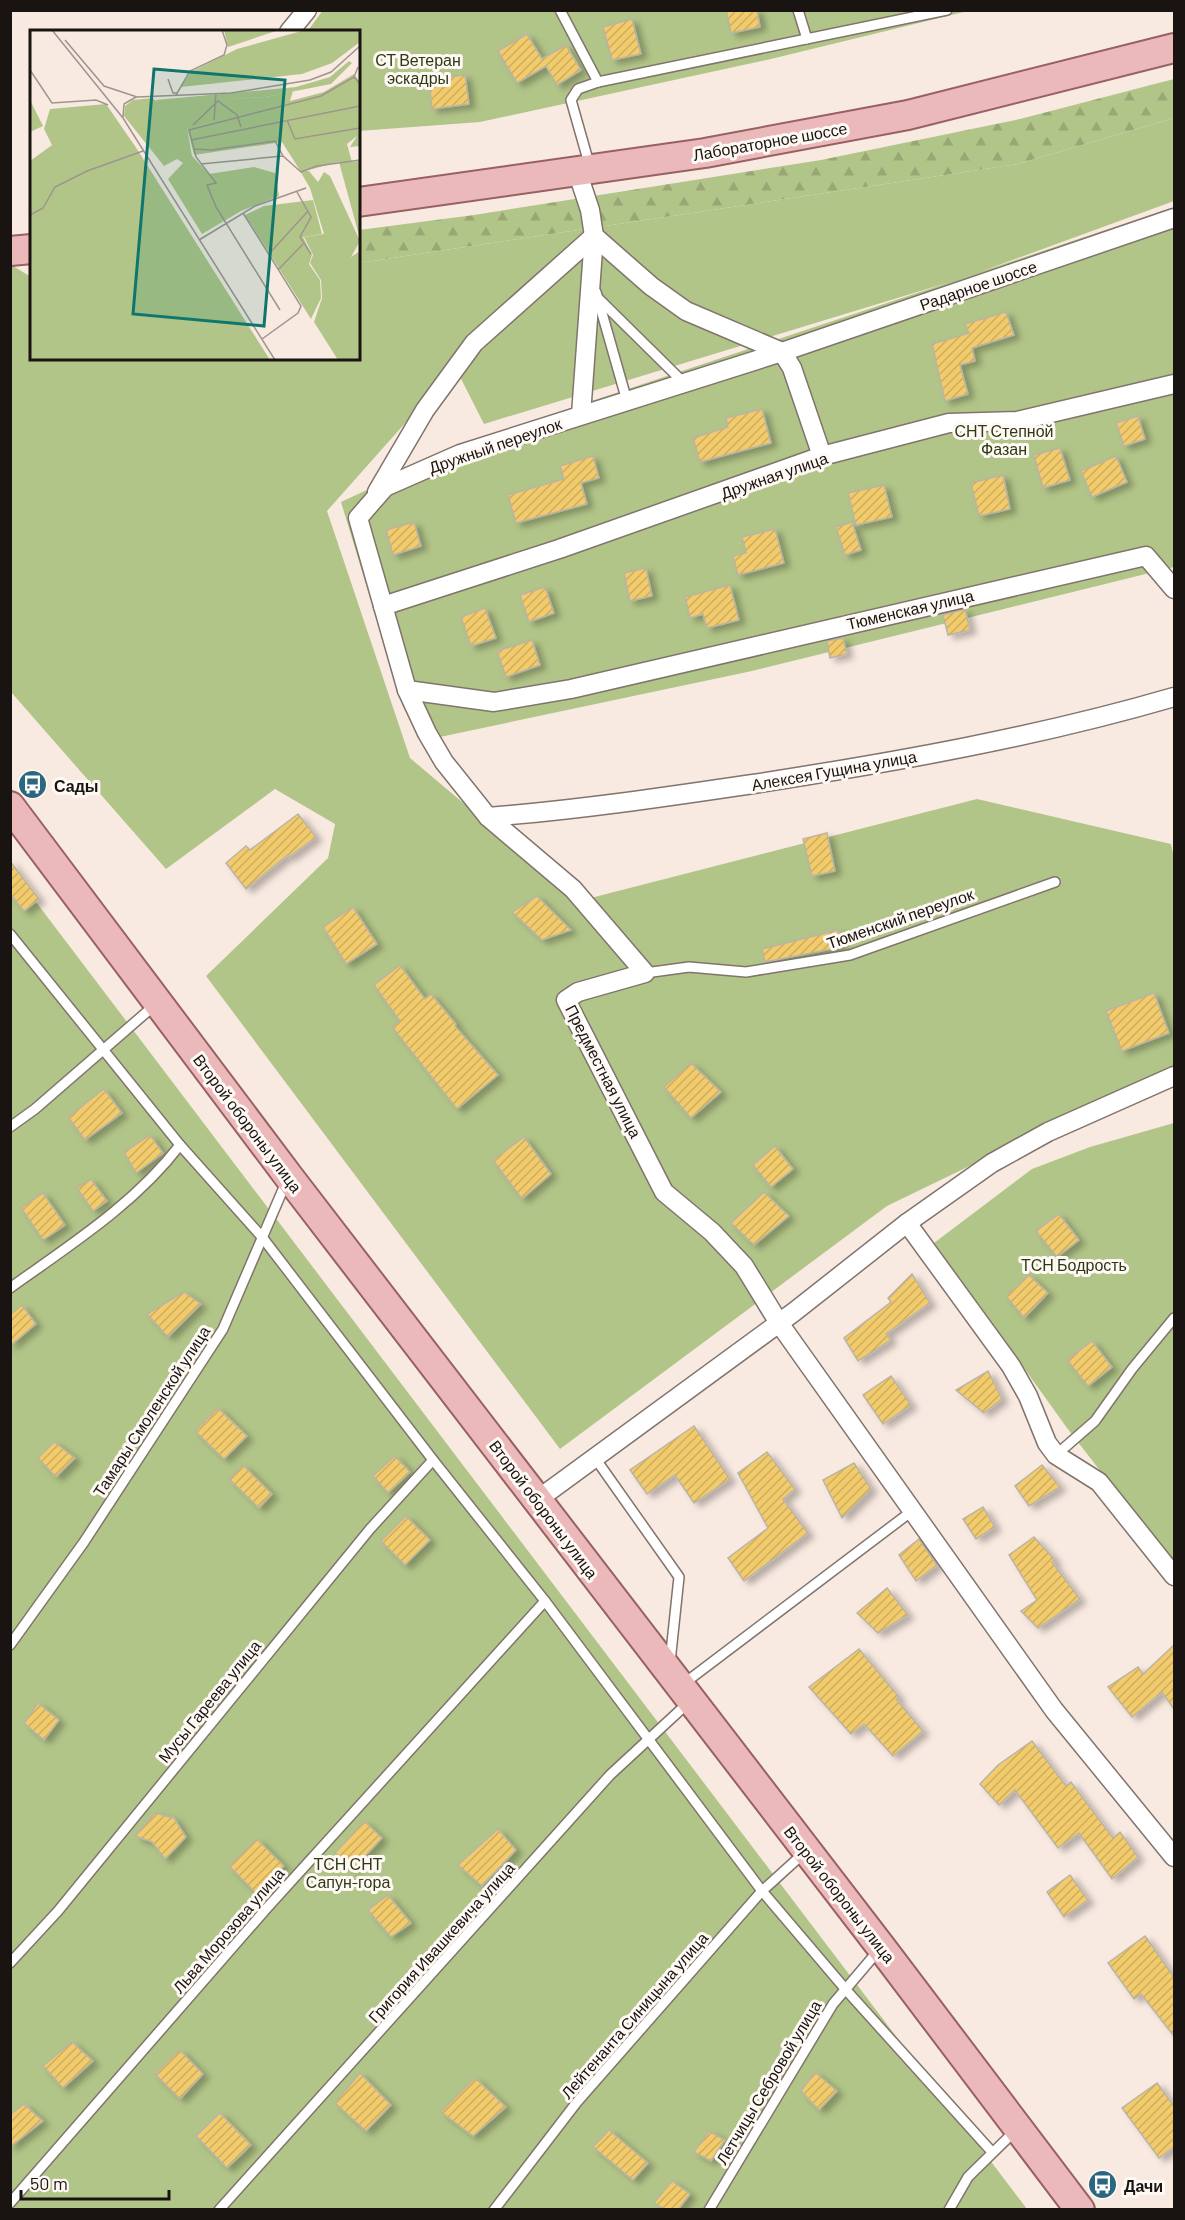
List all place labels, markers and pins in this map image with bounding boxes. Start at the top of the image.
bus stop icon: Сады [17,769,49,801]
place label: Сады [54,776,98,795]
bus stop icon: Дачи [1087,2169,1119,2201]
place label: Дачи [1124,2176,1163,2195]

